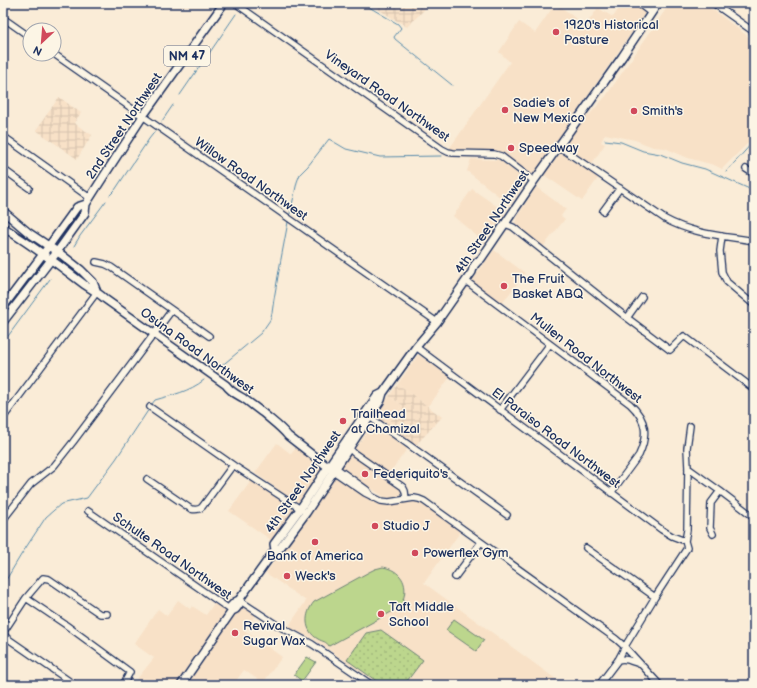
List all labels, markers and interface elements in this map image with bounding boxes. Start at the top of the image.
place label: 1920's Historical Pasture [564,17,659,48]
north arrow [22,22,62,62]
marker: 1920's Historical Pasture [551,27,561,37]
text: N [31,43,44,58]
road number: NM 47 [164,46,210,66]
street label: Vineyard Road Northwest [321,47,453,145]
street label: 2nd Street Northwest [82,70,166,182]
place label: Sadie's of New Mexico [513,95,585,126]
place label: Smith's [642,103,684,119]
marker: Sadie's of New Mexico [500,105,510,115]
marker: Smith's [629,106,639,116]
street label: Willow Road Northwest [191,134,311,224]
place label: Speedway [519,140,579,156]
marker: Speedway [506,143,516,153]
street label: 4th Street Northwest [451,167,533,277]
place label: The Fruit Basket ABQ [512,271,584,302]
marker: The Fruit Basket ABQ [499,281,509,291]
street label: Osuna Road Northwest [137,304,257,398]
street label: Mullen Road Northwest [527,309,645,407]
street label: El Paraiso Road Northwest [489,384,623,492]
place label: Trailhead at Chamizal [351,406,420,437]
marker: Trailhead at Chamizal [338,416,348,426]
street label: 4th Street Northwest [262,428,344,536]
place label: Federiquito's [373,466,449,482]
marker: Federiquito's [360,469,370,479]
street label: Schulte Road Northwest [109,509,235,603]
place label: Studio J [383,518,430,534]
marker: Studio J [370,521,380,531]
marker: Bank of America [310,537,320,547]
place label: Powerflex Gym [423,545,509,561]
place label: Bank of America [267,548,363,564]
marker: Powerflex Gym [410,548,420,558]
place label: Weck's [295,568,336,584]
marker: Weck's [282,571,292,581]
place label: Taft Middle School [389,599,454,630]
marker: Taft Middle School [376,609,386,619]
place label: Revival Sugar Wax [243,618,305,649]
marker: Revival Sugar Wax [230,628,240,638]

